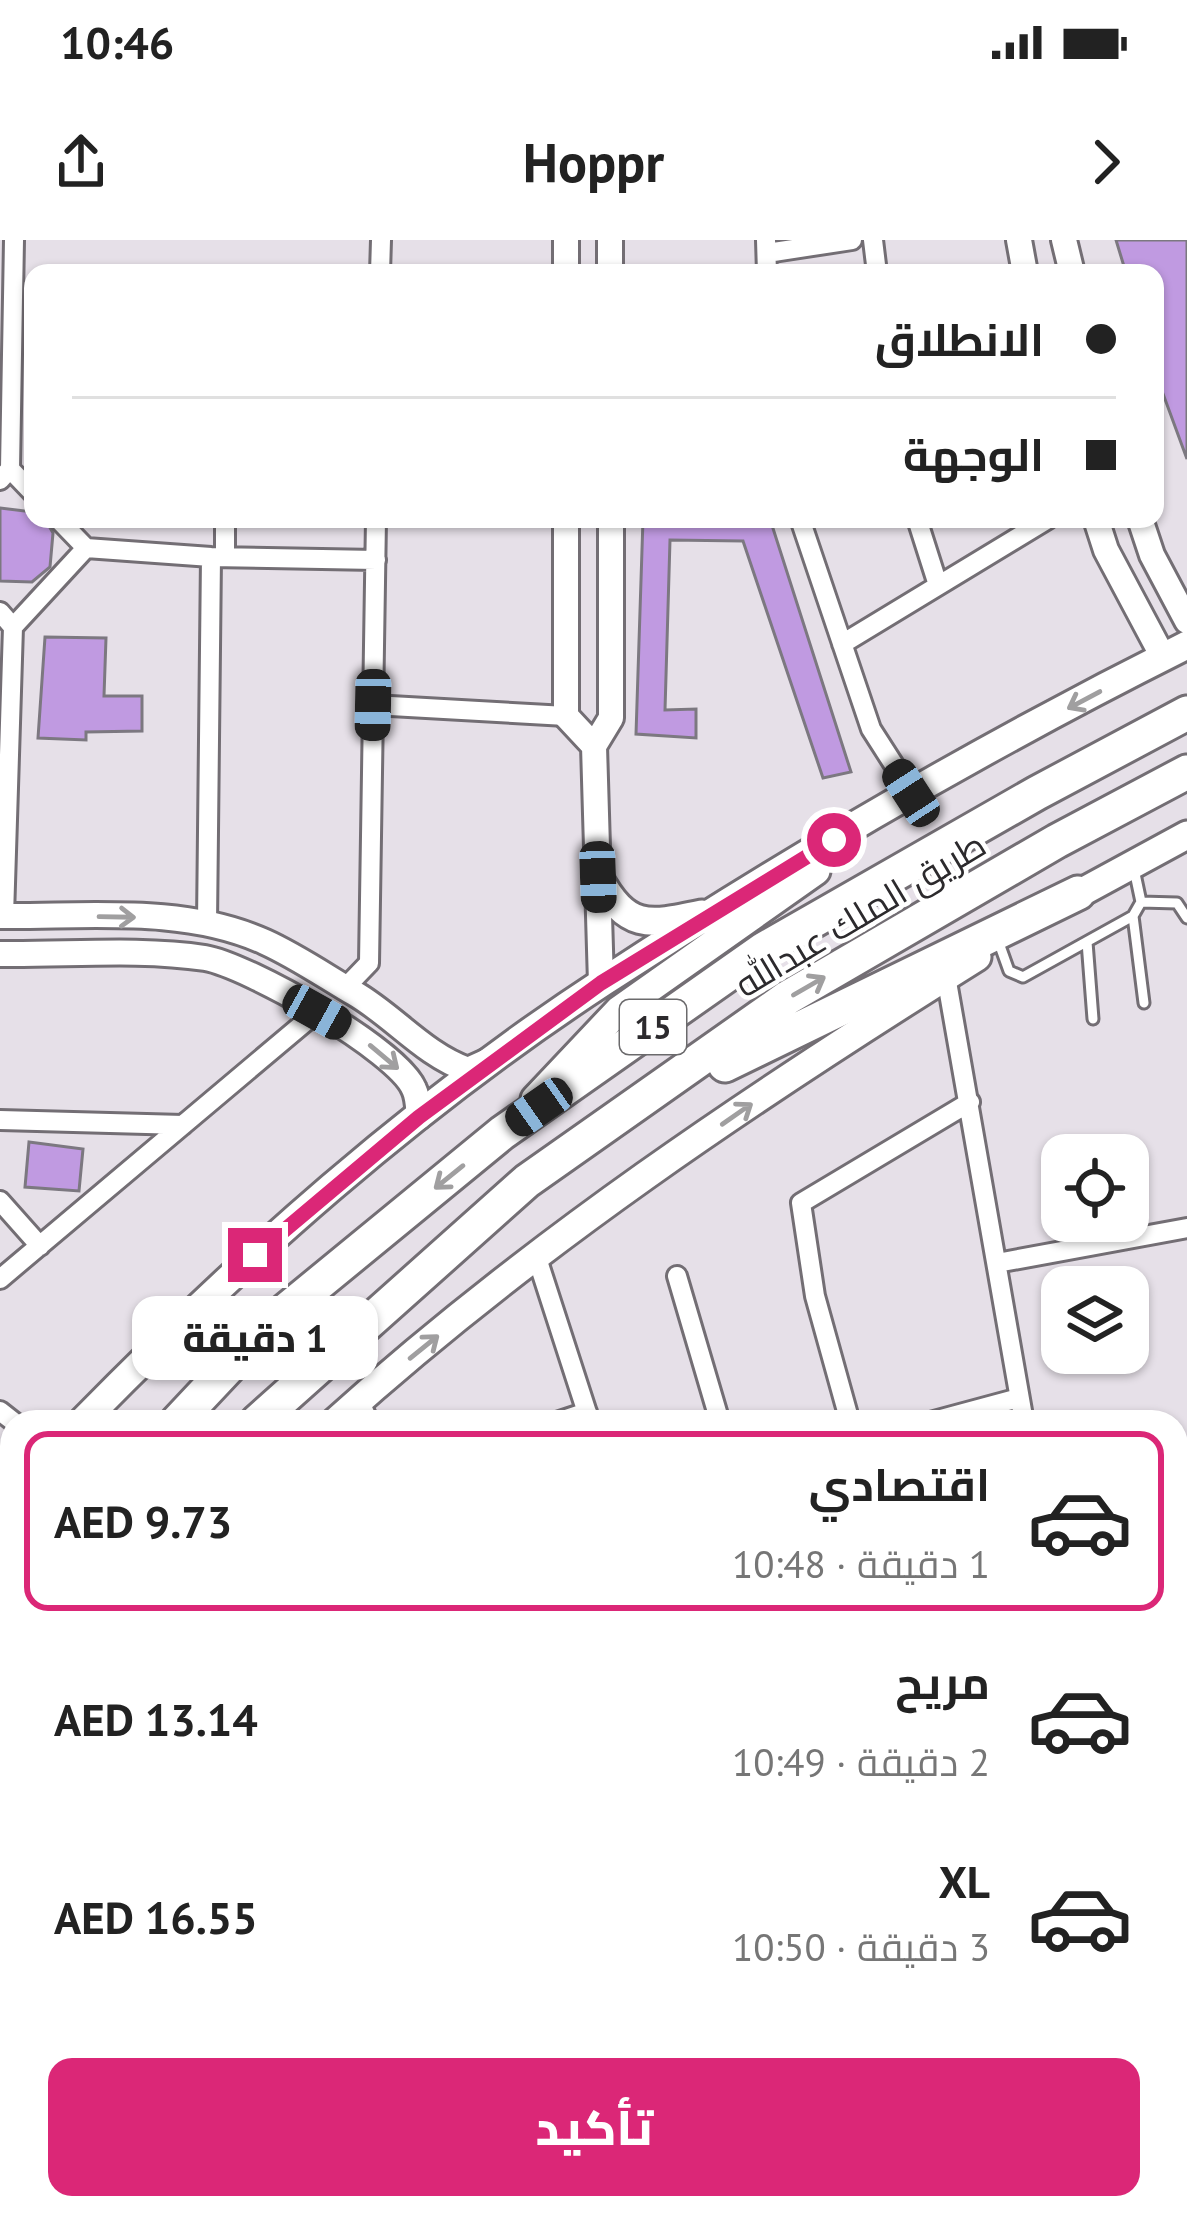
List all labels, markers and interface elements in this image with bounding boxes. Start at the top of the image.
text: 10:46 [60,13,174,71]
text: Hoppr [523,127,664,197]
icon: share [48,129,114,195]
icon: forward [1073,129,1139,195]
text: الانطلاق [875,310,1044,368]
text: الوجهة [903,425,1044,483]
car [354,669,392,741]
one-way arrow [1067,689,1102,712]
car [876,753,946,833]
route start [807,813,861,867]
street label: طريق الملك عبدالله [726,820,994,1007]
car [579,840,617,914]
one-way arrow [97,906,136,928]
one-way arrow [791,973,826,997]
car [277,979,357,1045]
road number: 15 [620,1000,686,1054]
one-way arrow [368,1043,399,1071]
car [499,1072,579,1142]
one-way arrow [719,1102,753,1127]
map controls [1041,1134,1149,1374]
button: locate [1041,1134,1149,1242]
one-way arrow [434,1163,466,1189]
route end [228,1228,282,1282]
button: layers [1041,1266,1149,1374]
callout: 1 دقيقة [132,1297,378,1381]
text: 1 دقيقة [182,1312,328,1363]
one-way arrow [408,1333,439,1361]
text: اقتصادي [809,1455,990,1513]
icon: car [1026,1467,1134,1575]
text: AED 9.73 [54,1492,232,1550]
text: 1 دقيقة · 10:48 [732,1538,990,1589]
text: مريح [895,1653,990,1711]
icon: car [1026,1665,1134,1773]
text: AED 13.14 [54,1690,258,1748]
text: 2 دقيقة · 10:49 [732,1736,990,1787]
text: XL [938,1852,990,1910]
icon: car [1026,1863,1134,1971]
text: AED 16.55 [54,1888,258,1946]
text: 3 دقيقة · 10:50 [732,1921,990,1972]
button: تأكيد [48,2058,1140,2196]

